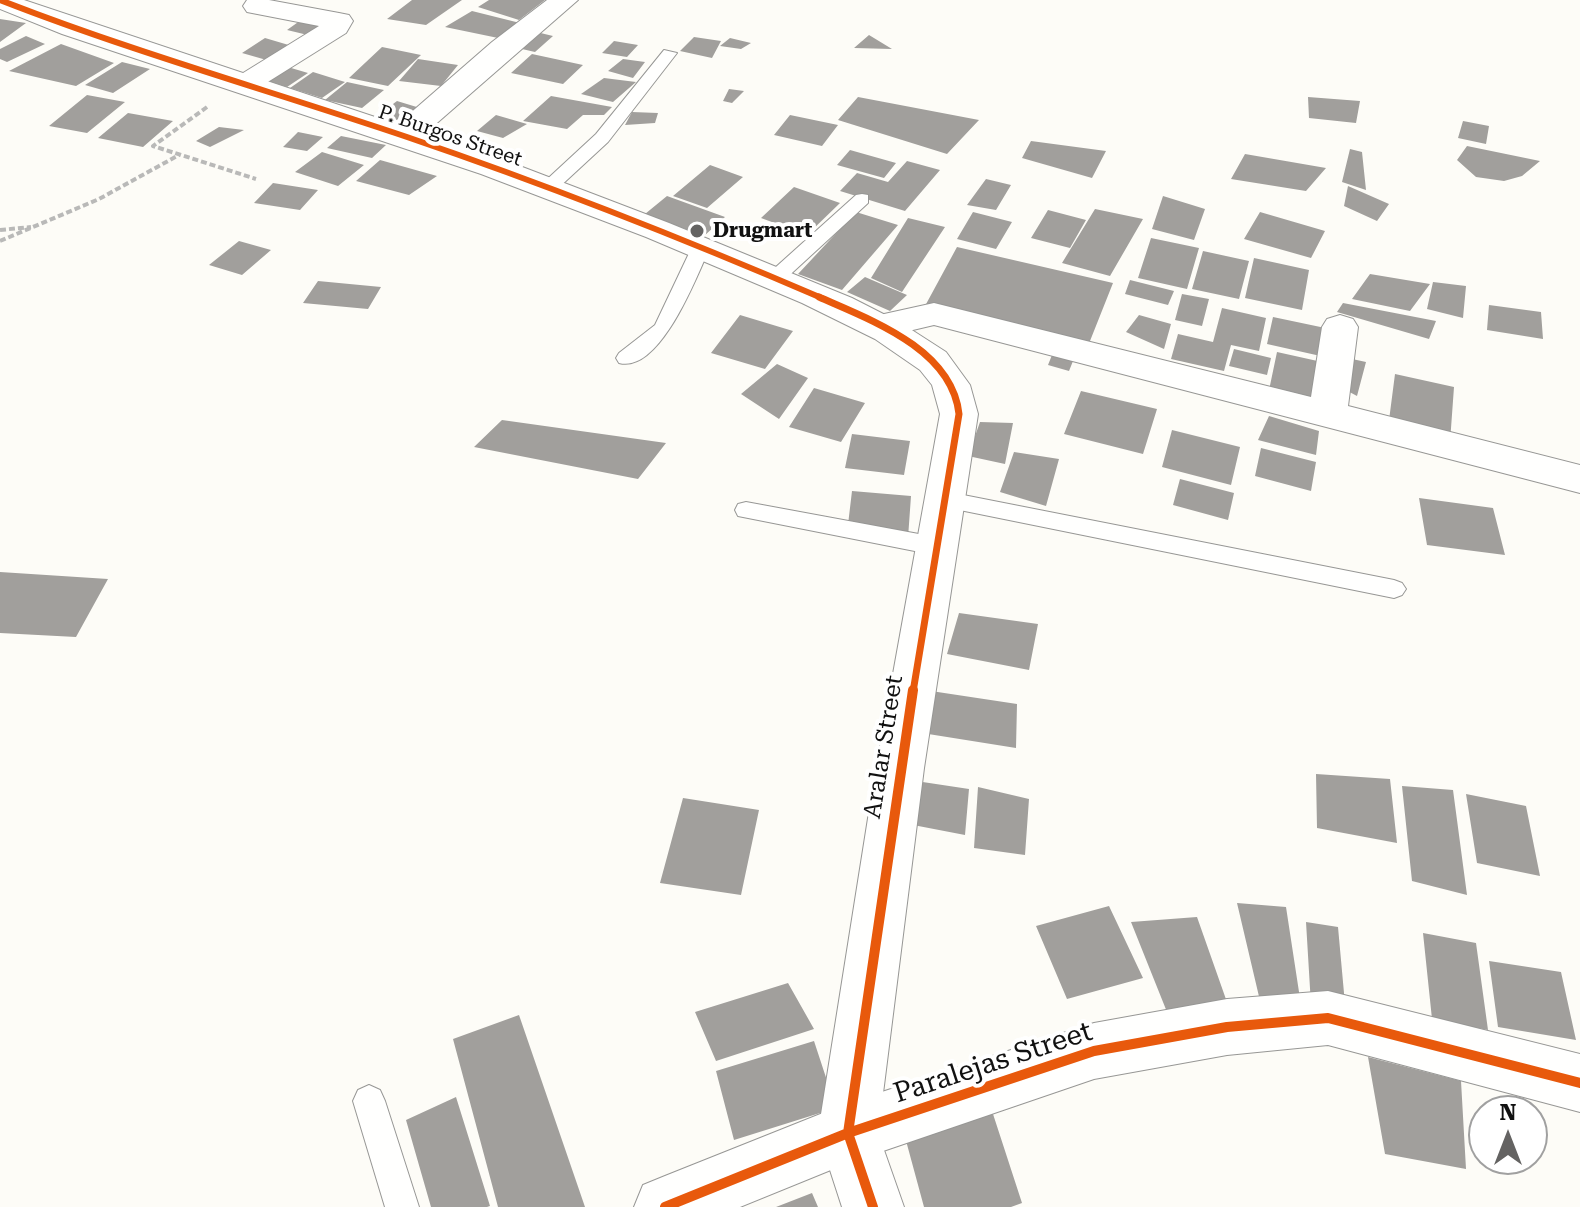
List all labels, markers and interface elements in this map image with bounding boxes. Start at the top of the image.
street label: P. Burgos Street [375,100,525,172]
place label: Drugmart [713,219,812,243]
marker: Drugmart [688,222,706,240]
street label: Aralar Street [858,673,910,821]
street label: Paralejas Street [889,1015,1097,1111]
north arrow [1468,1095,1548,1175]
text: N [1500,1100,1516,1125]

